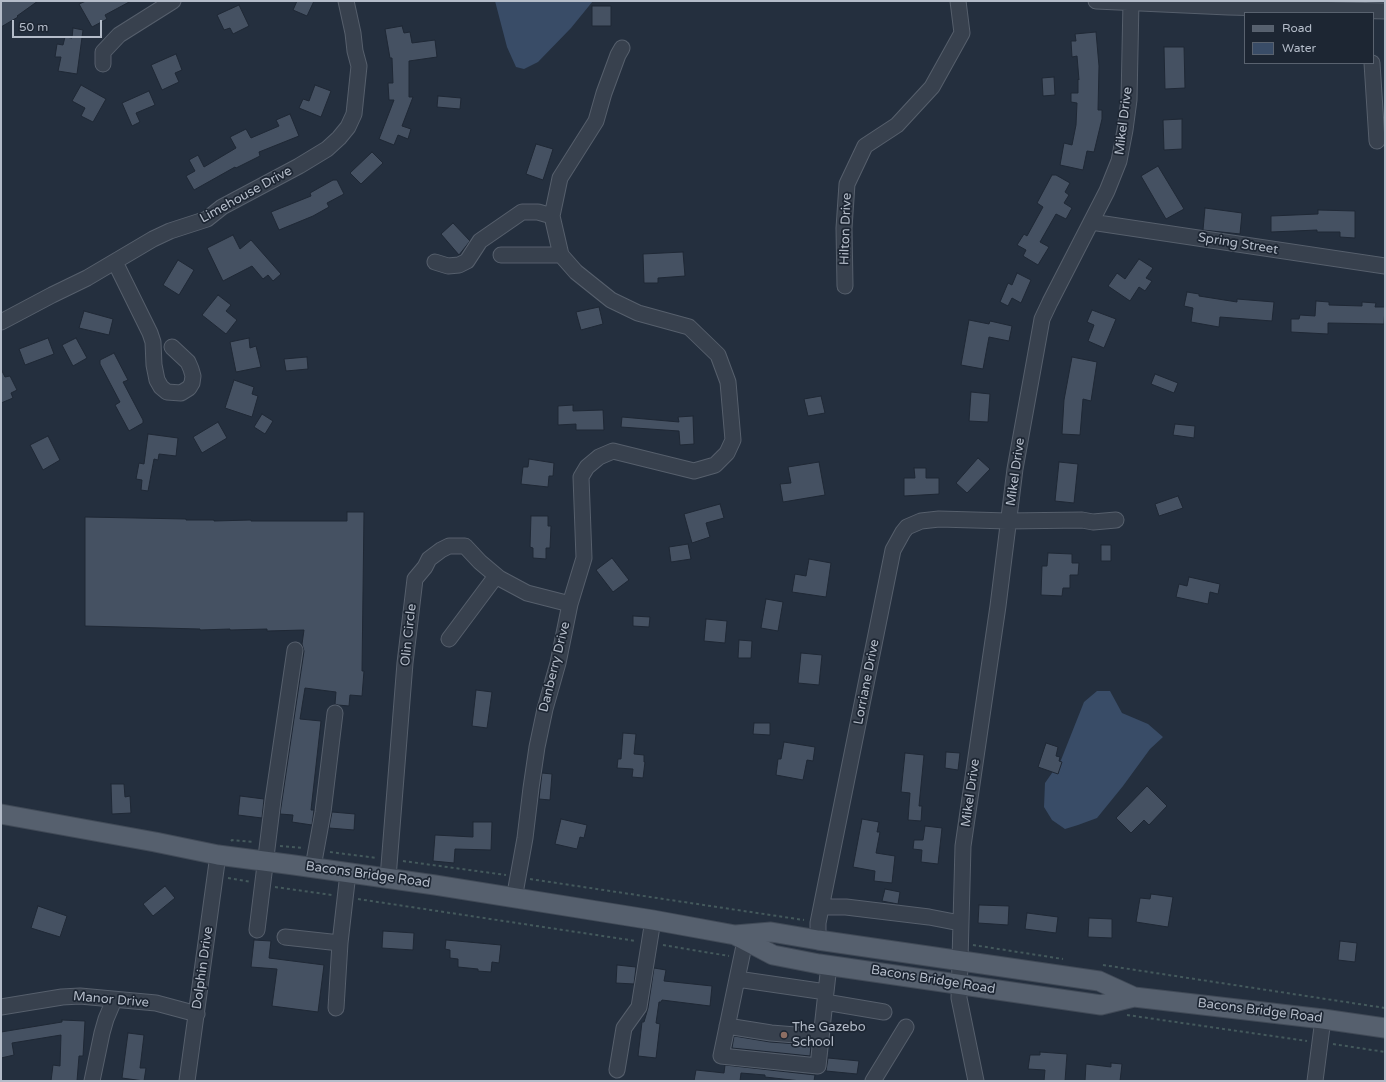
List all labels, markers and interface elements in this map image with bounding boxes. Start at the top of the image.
scale bar [14,12,104,38]
legend [1244,12,1374,64]
text: 50 m [19,20,48,34]
text: Road [1282,21,1312,35]
text: Water [1282,41,1316,55]
street label: Mikel Drive [1112,86,1136,156]
street label: Limehouse Drive [197,163,295,227]
street label: Hilton Drive [837,193,855,265]
street label: Spring Street [1197,230,1279,258]
street label: Mikel Drive [1004,437,1028,507]
street label: Olin Circle [398,603,420,667]
street label: Danberry Drive [536,620,574,714]
street label: Lorriane Drive [851,638,883,726]
street label: Mikel Drive [959,758,983,828]
street label: Bacons Bridge Road [305,859,431,891]
street label: Dolphin Drive [189,926,217,1010]
street label: Bacons Bridge Road [870,962,996,998]
street label: Manor Drive [72,989,150,1011]
street label: Bacons Bridge Road [1197,996,1323,1026]
place label: The Gazebo School [792,1020,866,1051]
marker: The Gazebo School [779,1030,789,1040]

